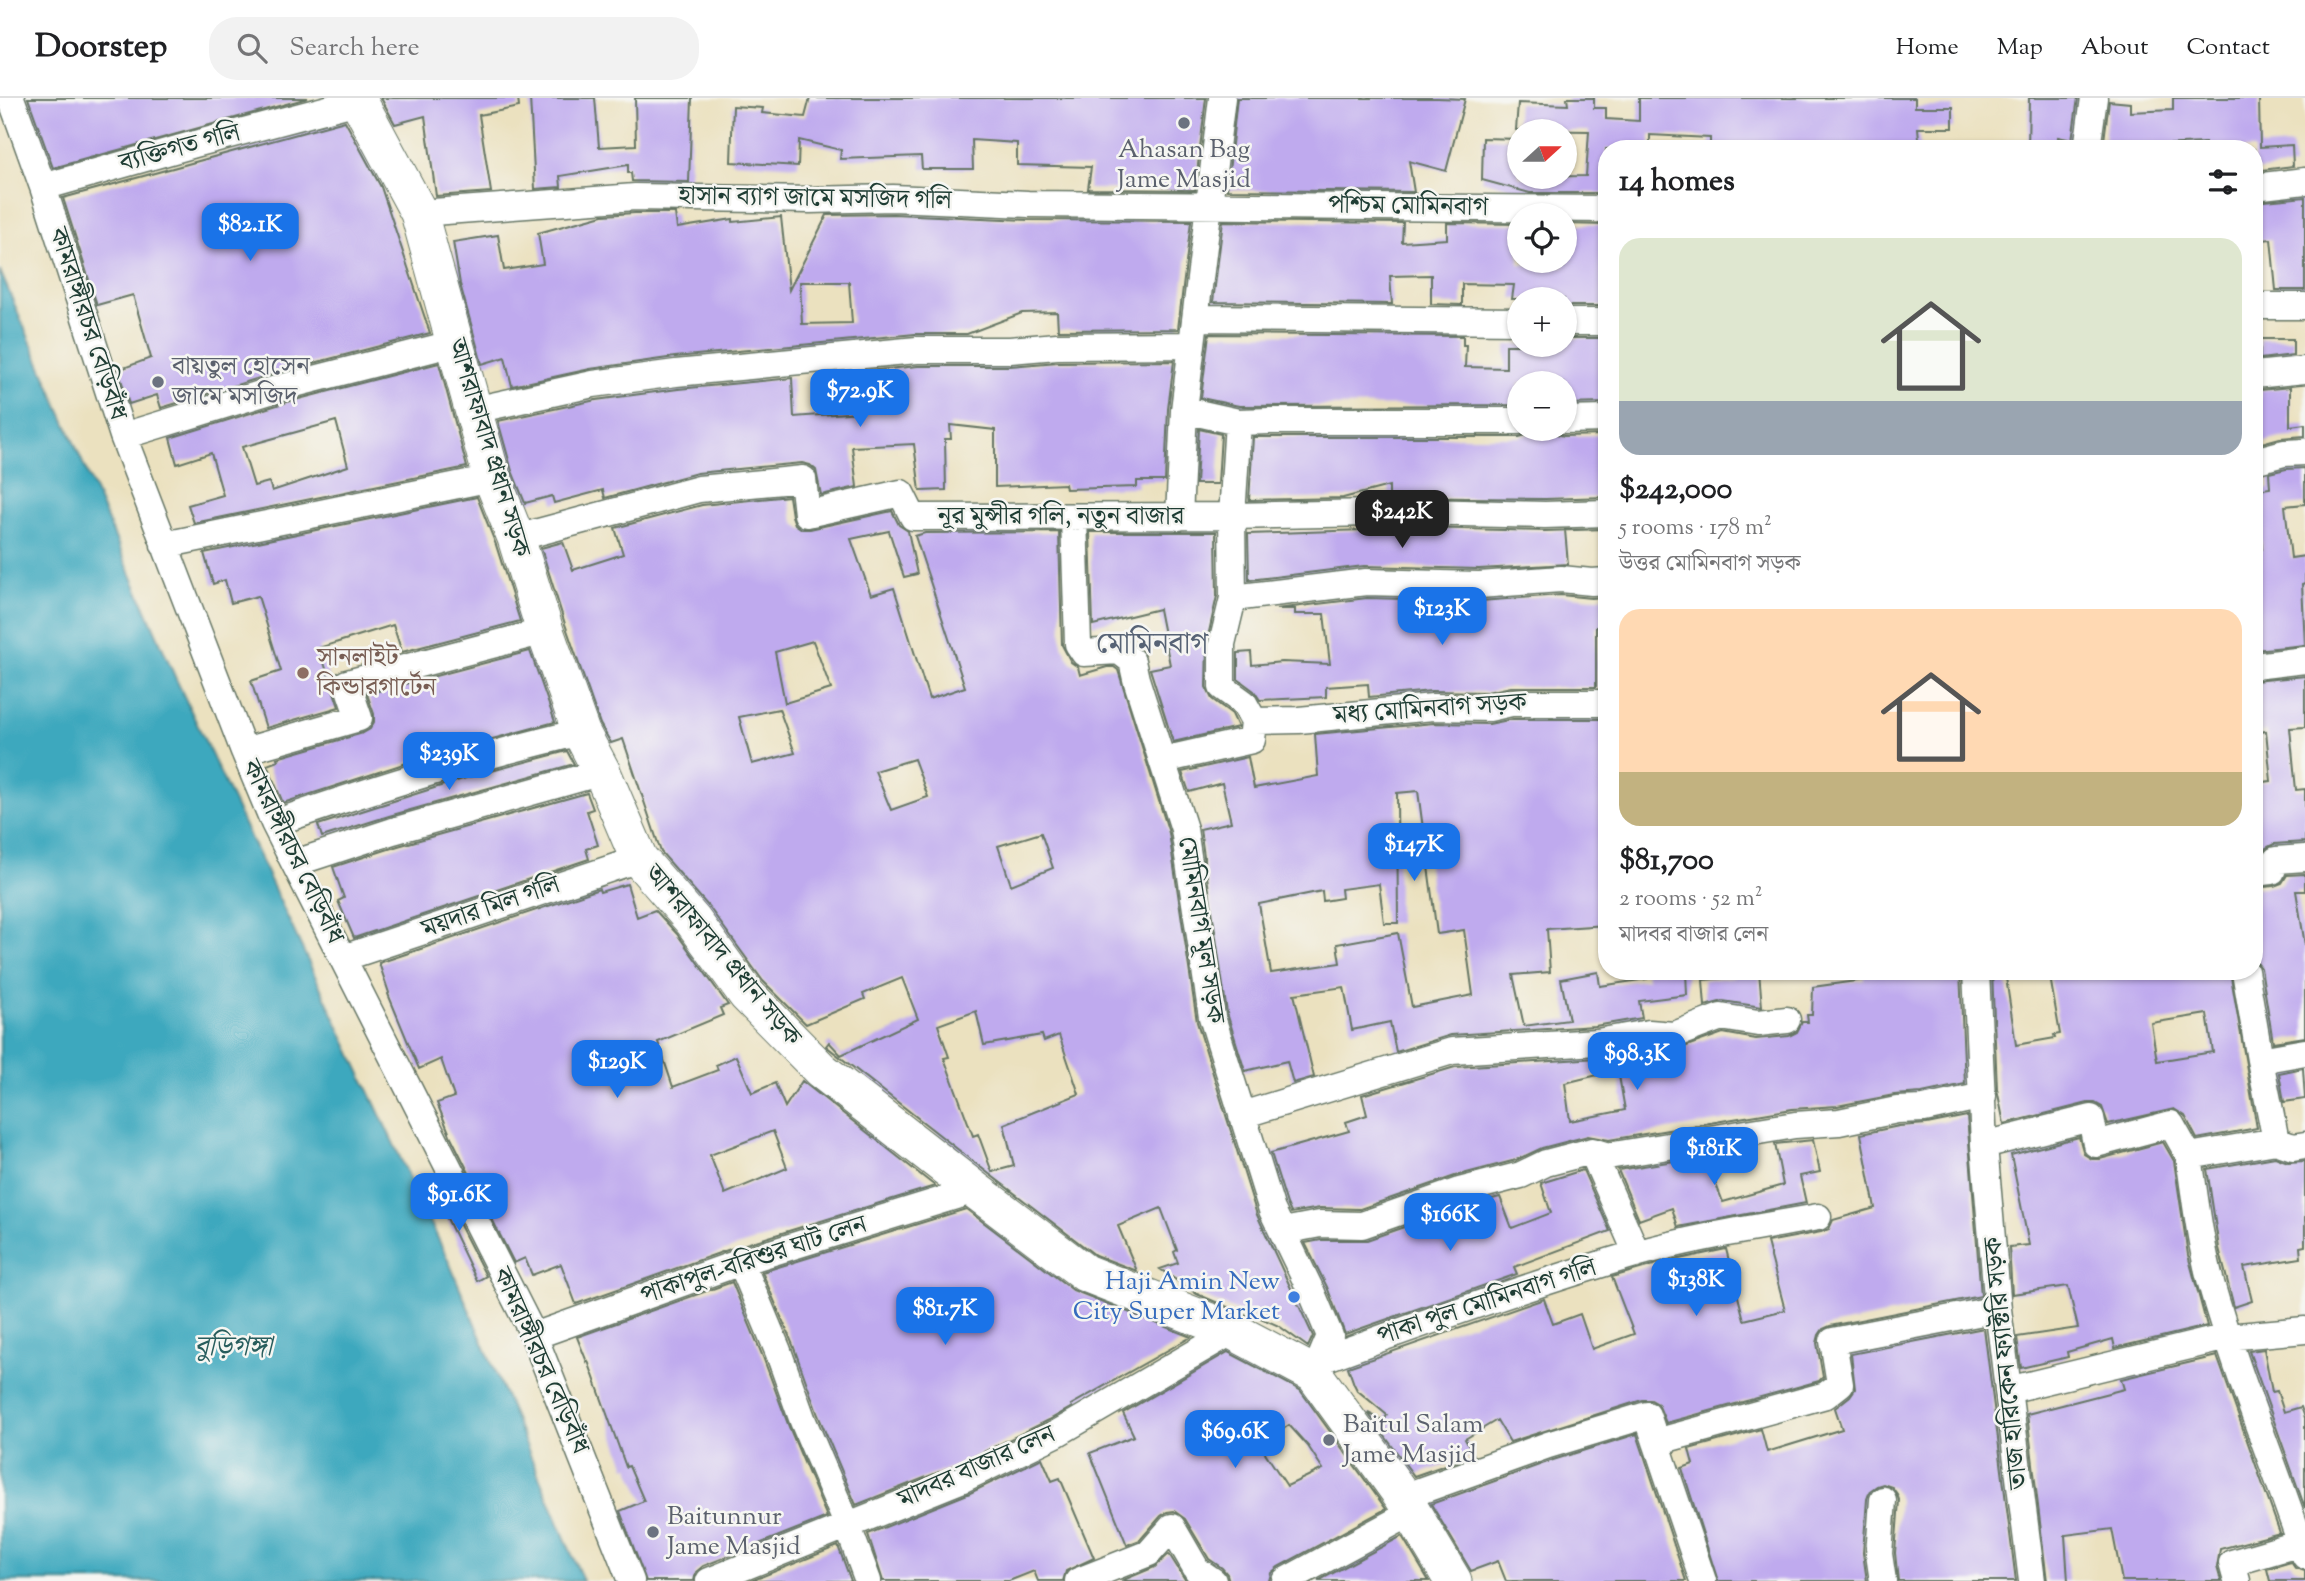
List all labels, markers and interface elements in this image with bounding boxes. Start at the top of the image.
search box [209,17,699,80]
text: Doorstep [35,24,167,72]
icon: search [233,29,271,67]
text: Search here [289,30,420,67]
text: Home [1896,31,1959,65]
text: Map [1997,31,2043,65]
text: About [2081,31,2148,65]
text: Contact [2186,31,2270,65]
street label: ব্যক্তিগত গলি [114,115,245,183]
marker: Ahasan Bag Jame Masjid [1176,115,1192,131]
north arrow [1507,119,1577,189]
map controls [1507,119,1577,441]
place label: Ahasan Bag Jame Masjid [1115,132,1251,199]
text: 14 homes [1619,161,1735,204]
icon: filters [2204,163,2242,201]
street label: হাসান ব্যাগ জামে মসজিদ গলি [677,178,953,220]
street label: পশ্চিম মোমিনবাগ [1328,187,1490,227]
button: locate [1507,203,1577,273]
pin: $82.1K [193,204,307,263]
text: $82.1K [218,209,282,242]
street label: কামরাঙ্গীরচর বেড়িবাঁধ [38,222,136,427]
icon: home [1868,283,1994,409]
button: + [1507,287,1577,357]
street label: আশরাফাবাদ প্রধান সড়ক [437,333,539,563]
place label: বায়তুল হোসেন জামে মসজিদ [171,349,311,416]
pin: $72.9K [803,370,917,429]
button: − [1507,371,1577,441]
marker: বায়তুল হোসেন জামে মসজিদ [150,374,166,390]
text: $72.9K [826,375,894,408]
text: $242,000 [1619,469,1732,512]
pin: $242K [1353,490,1451,550]
text: $242K [1371,496,1433,529]
street label: নূর মুন্সীর গলি, নতুন বাজার [937,499,1186,536]
text: 5 rooms · 178 m² [1619,512,1772,545]
text: উত্তর মোমিনবাগ সড়ক [1619,548,1801,581]
pin: $123K [1393,588,1491,647]
text: $123K [1414,593,1470,626]
district label: মোমিনবাগ [1096,624,1209,667]
place label: সানলাইট কিন্ডারগার্টেন [316,640,438,707]
icon: home [1868,654,1994,780]
marker: সানলাইট কিন্ডারগার্টেন [295,665,311,681]
street label: মধ্য মোমিনবাগ সড়ক [1331,685,1530,735]
pin: $239K [400,732,498,792]
text: $239K [419,738,479,771]
street label: কামরাঙ্গীরচর বেড়িবাঁধ [231,753,353,952]
pin: $147K [1365,824,1463,883]
text: $147K [1384,829,1444,862]
street label: মোমিনবাগ মূল সড়ক [1167,834,1233,1028]
text: $81,700 [1619,840,1714,883]
street label: আশরাফাবাদ প্রধান সড়ক [634,856,810,1056]
street label: ময়দার মিল গলি [416,867,566,949]
text: 2 rooms · 52 m² [1619,883,1762,916]
text: মাদবর বাজার লেন [1619,919,1768,952]
pin: $98.3K [1580,1032,1694,1092]
text: $98.3K [1604,1038,1670,1071]
pin: $129K [568,1040,666,1100]
text: $129K [588,1046,646,1079]
pin: $181K [1665,1128,1763,1187]
text: $181K [1686,1133,1742,1166]
pin: $91.6K [402,1174,516,1233]
text: $91.6K [427,1179,491,1212]
pin: $166K [1401,1194,1499,1253]
text: $166K [1420,1199,1480,1232]
street label: পাকাপুল-বরিশুর ঘাট লেন [636,1207,873,1315]
street label: তাজ হারিকেন ফ্যাক্টরি সড়ক [1975,1233,2039,1492]
street label: পাকা পুল মোমিনবাগ গলি [1372,1250,1602,1356]
pin: $138K [1647,1258,1745,1318]
street label: কামরাঙ্গীরচর বেড়িবাঁধ [482,1261,598,1462]
place label: Haji Amin New City Super Market [1073,1264,1280,1331]
text: $138K [1667,1264,1725,1297]
pin: $81.7K [888,1288,1002,1347]
marker: Haji Amin New City Super Market [1286,1289,1302,1305]
text: $81.7K [912,1293,978,1326]
water label: বুড়িগঙ্গা [194,1328,275,1368]
place label: Baitul Salam Jame Masjid [1341,1407,1484,1474]
pin: $69.6K [1178,1410,1292,1470]
street label: মাদবর বাজার লেন [892,1416,1063,1520]
text: $69.6K [1201,1416,1269,1449]
marker: Baitul Salam Jame Masjid [1321,1432,1337,1448]
place label: Baitunnur Jame Masjid [665,1499,801,1566]
marker: Baitunnur Jame Masjid [645,1524,661,1540]

